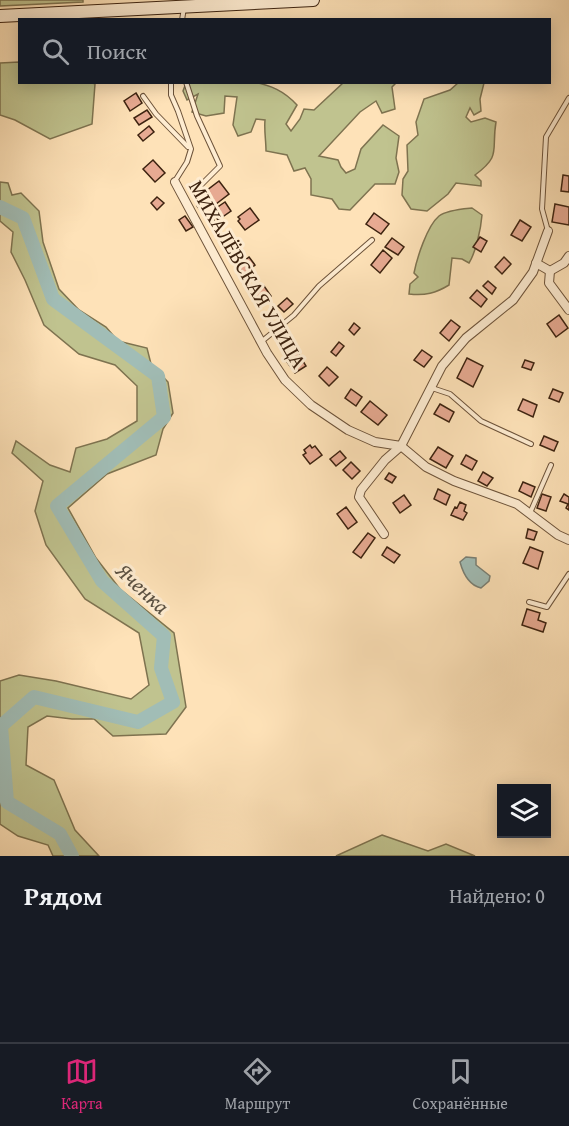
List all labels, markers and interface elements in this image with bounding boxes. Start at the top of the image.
search box [18,18,551,84]
icon: search [39,35,72,68]
text: Поиск [87,35,147,67]
street label: МИХАЛЁВСКАЯ УЛИЦА [181,174,315,374]
water label: Яченка [108,554,177,621]
map controls [497,784,551,838]
button: layers [497,784,551,838]
text: Рядом [24,876,102,915]
text: Найдено: 0 [449,881,545,910]
tab: Карта [61,1055,103,1115]
tab: Маршрут [225,1055,290,1115]
tab: Сохранённые [413,1055,508,1115]

